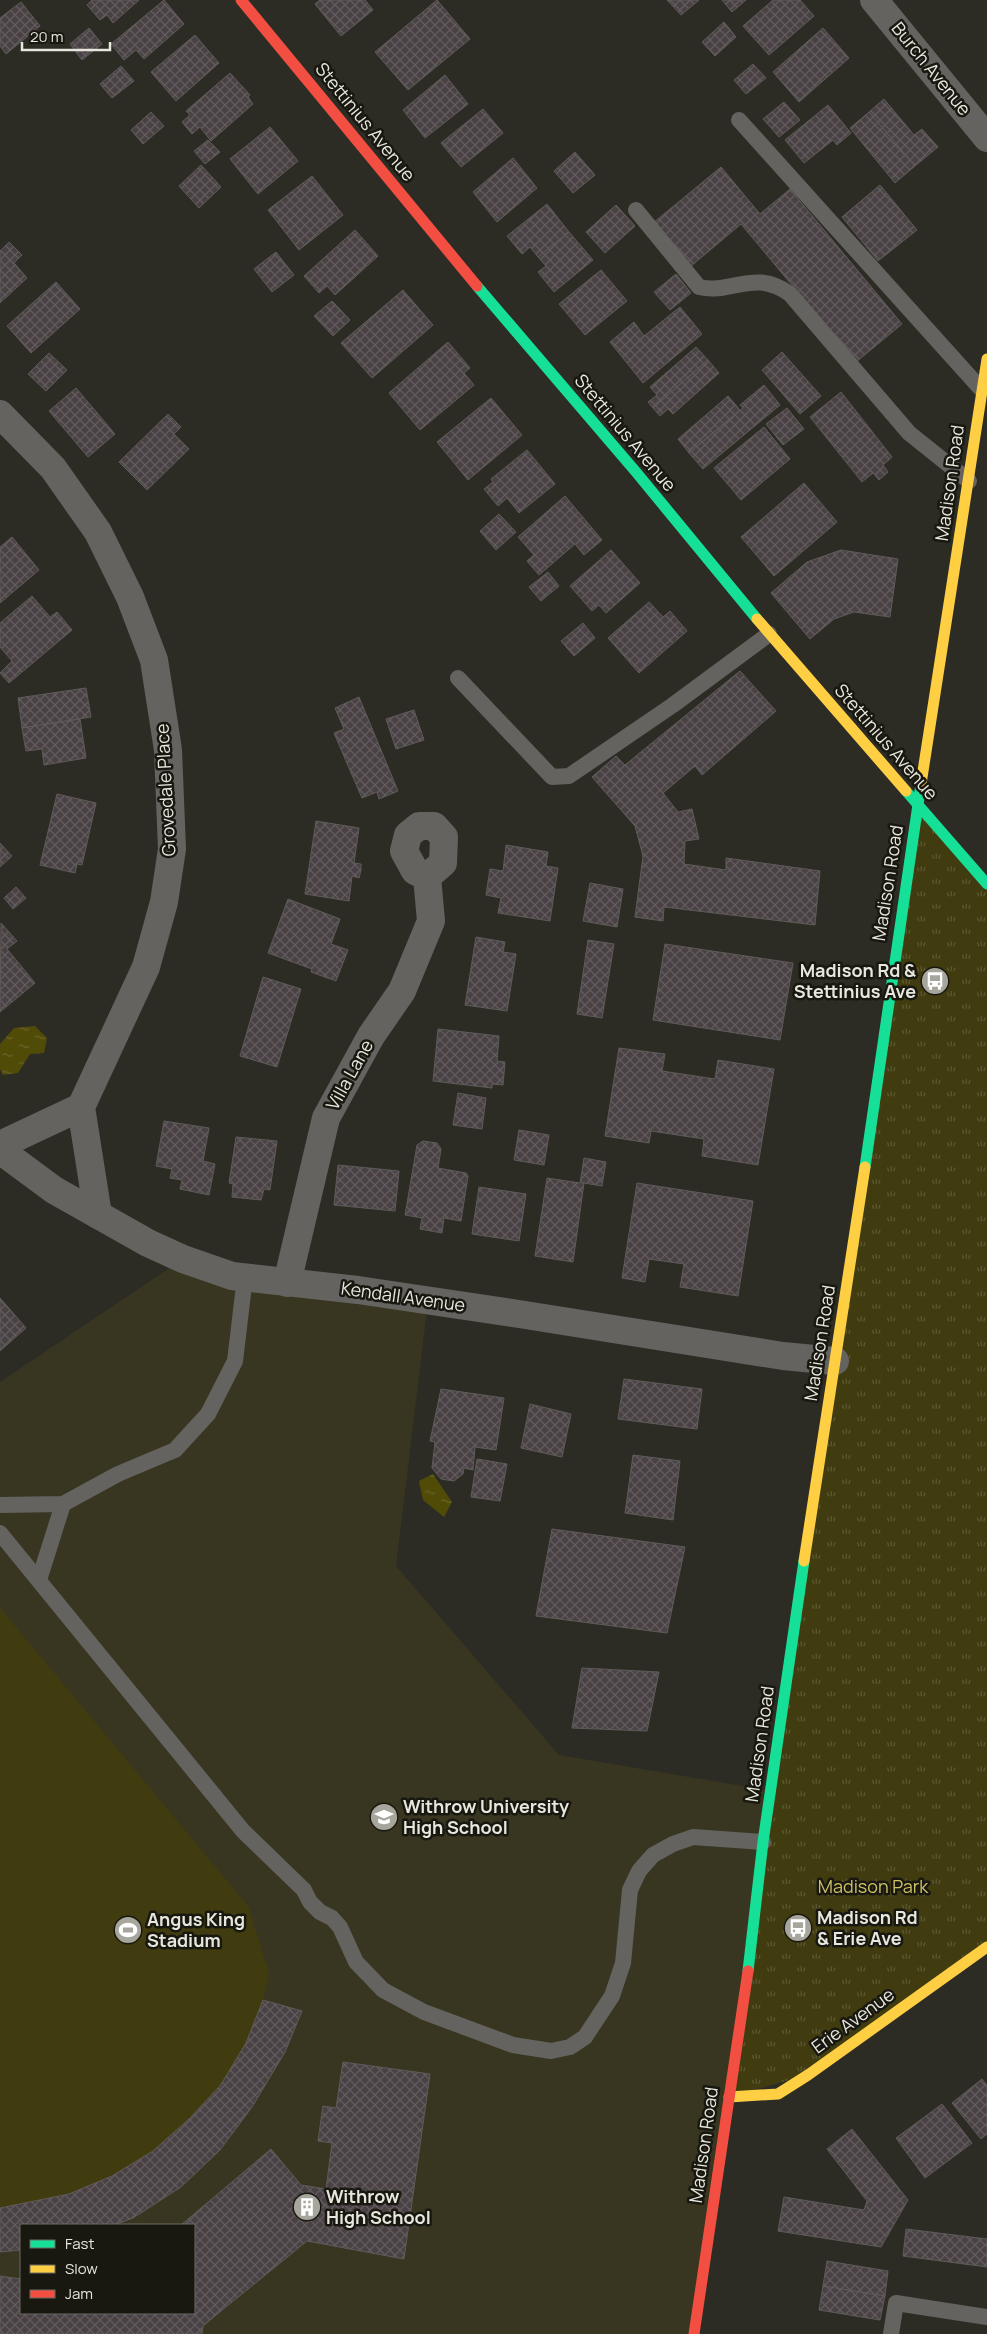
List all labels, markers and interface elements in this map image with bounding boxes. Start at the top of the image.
street label: Burch Avenue [887,17,977,120]
scale bar [22,20,110,52]
text: 20 m [30,26,63,47]
street label: Stettinius Avenue [310,57,421,186]
street label: Stettinius Avenue [570,369,682,496]
street label: Madison Road [929,423,969,542]
street label: Stettinius Avenue [830,678,944,804]
street label: Grovedale Place [150,723,180,857]
street label: Madison Road [866,823,908,943]
place label: Madison Rd & Stettinius Ave [794,958,916,1003]
bus stop icon: Madison Rd & Stettinius Ave [920,966,950,996]
street label: Villa Lane [320,1035,378,1114]
street label: Kendall Avenue [340,1275,467,1317]
street label: Madison Road [798,1283,840,1403]
street label: Madison Road [739,1684,779,1803]
place label: Withrow University High School [403,1794,569,1839]
school or university icon: Withrow University High School [369,1802,399,1832]
park label: Madison Park [818,1874,929,1898]
place label: Madison Rd & Erie Ave [817,1905,918,1950]
place label: Angus King Stadium [147,1907,245,1952]
bus stop icon: Madison Rd & Erie Ave [783,1913,813,1943]
sports icon: Angus King Stadium [113,1915,143,1945]
street label: Erie Avenue [806,1982,899,2058]
street label: Madison Road [683,2085,723,2204]
place label: Withrow High School [326,2184,431,2229]
building icon: Withrow High School [292,2192,322,2222]
legend [20,2224,195,2314]
text: Fast [65,2233,94,2254]
text: Slow [65,2258,98,2279]
text: Jam [65,2283,93,2304]

